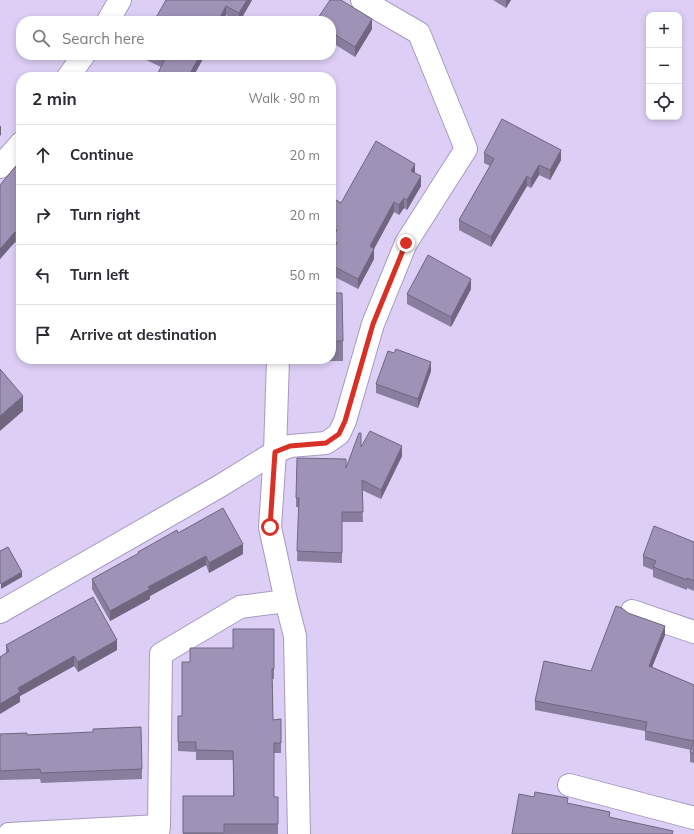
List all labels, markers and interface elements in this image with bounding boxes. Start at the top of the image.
map controls [646,12,682,120]
button: + [646,12,682,48]
search box [16,16,336,60]
icon: search [30,27,52,49]
text: Search here [62,29,144,48]
button: − [646,48,682,84]
button: locate [646,84,682,120]
text: 2 min [32,88,77,109]
text: Walk · 90 m [249,90,320,106]
icon: ahead [32,144,54,166]
text: Continue [70,145,133,164]
text: 20 m [290,147,320,163]
icon: right [32,204,54,226]
text: Turn right [70,205,140,224]
text: 20 m [290,207,320,223]
route end [397,234,415,252]
icon: left [32,264,54,286]
text: Turn left [70,265,129,284]
text: 50 m [290,267,320,283]
icon: arrive [32,324,54,346]
text: Arrive at destination [70,325,217,344]
route start [261,518,279,536]

